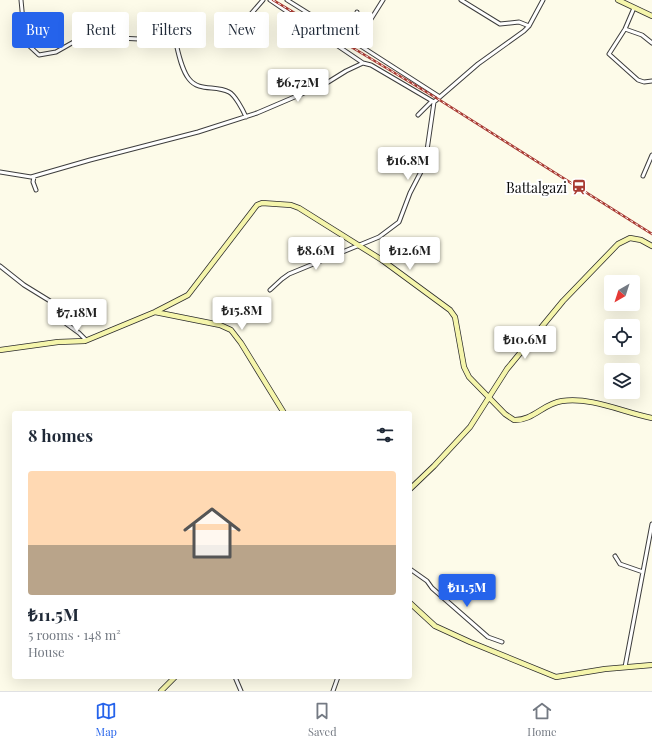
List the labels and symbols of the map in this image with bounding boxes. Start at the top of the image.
pin: ₺6.72M [265,69,331,103]
pin: ₺16.8M [375,147,441,181]
place label: Battalgazi [506,178,567,197]
station icon: Battalgazi [570,178,588,196]
pin: ₺8.6M [288,237,344,271]
pin: ₺12.6M [377,237,443,271]
north arrow [604,275,640,311]
pin: ₺15.8M [209,297,275,331]
pin: ₺7.18M [44,299,110,333]
pin: ₺10.6M [492,326,558,360]
pin: ₺11.5M [434,574,500,608]

